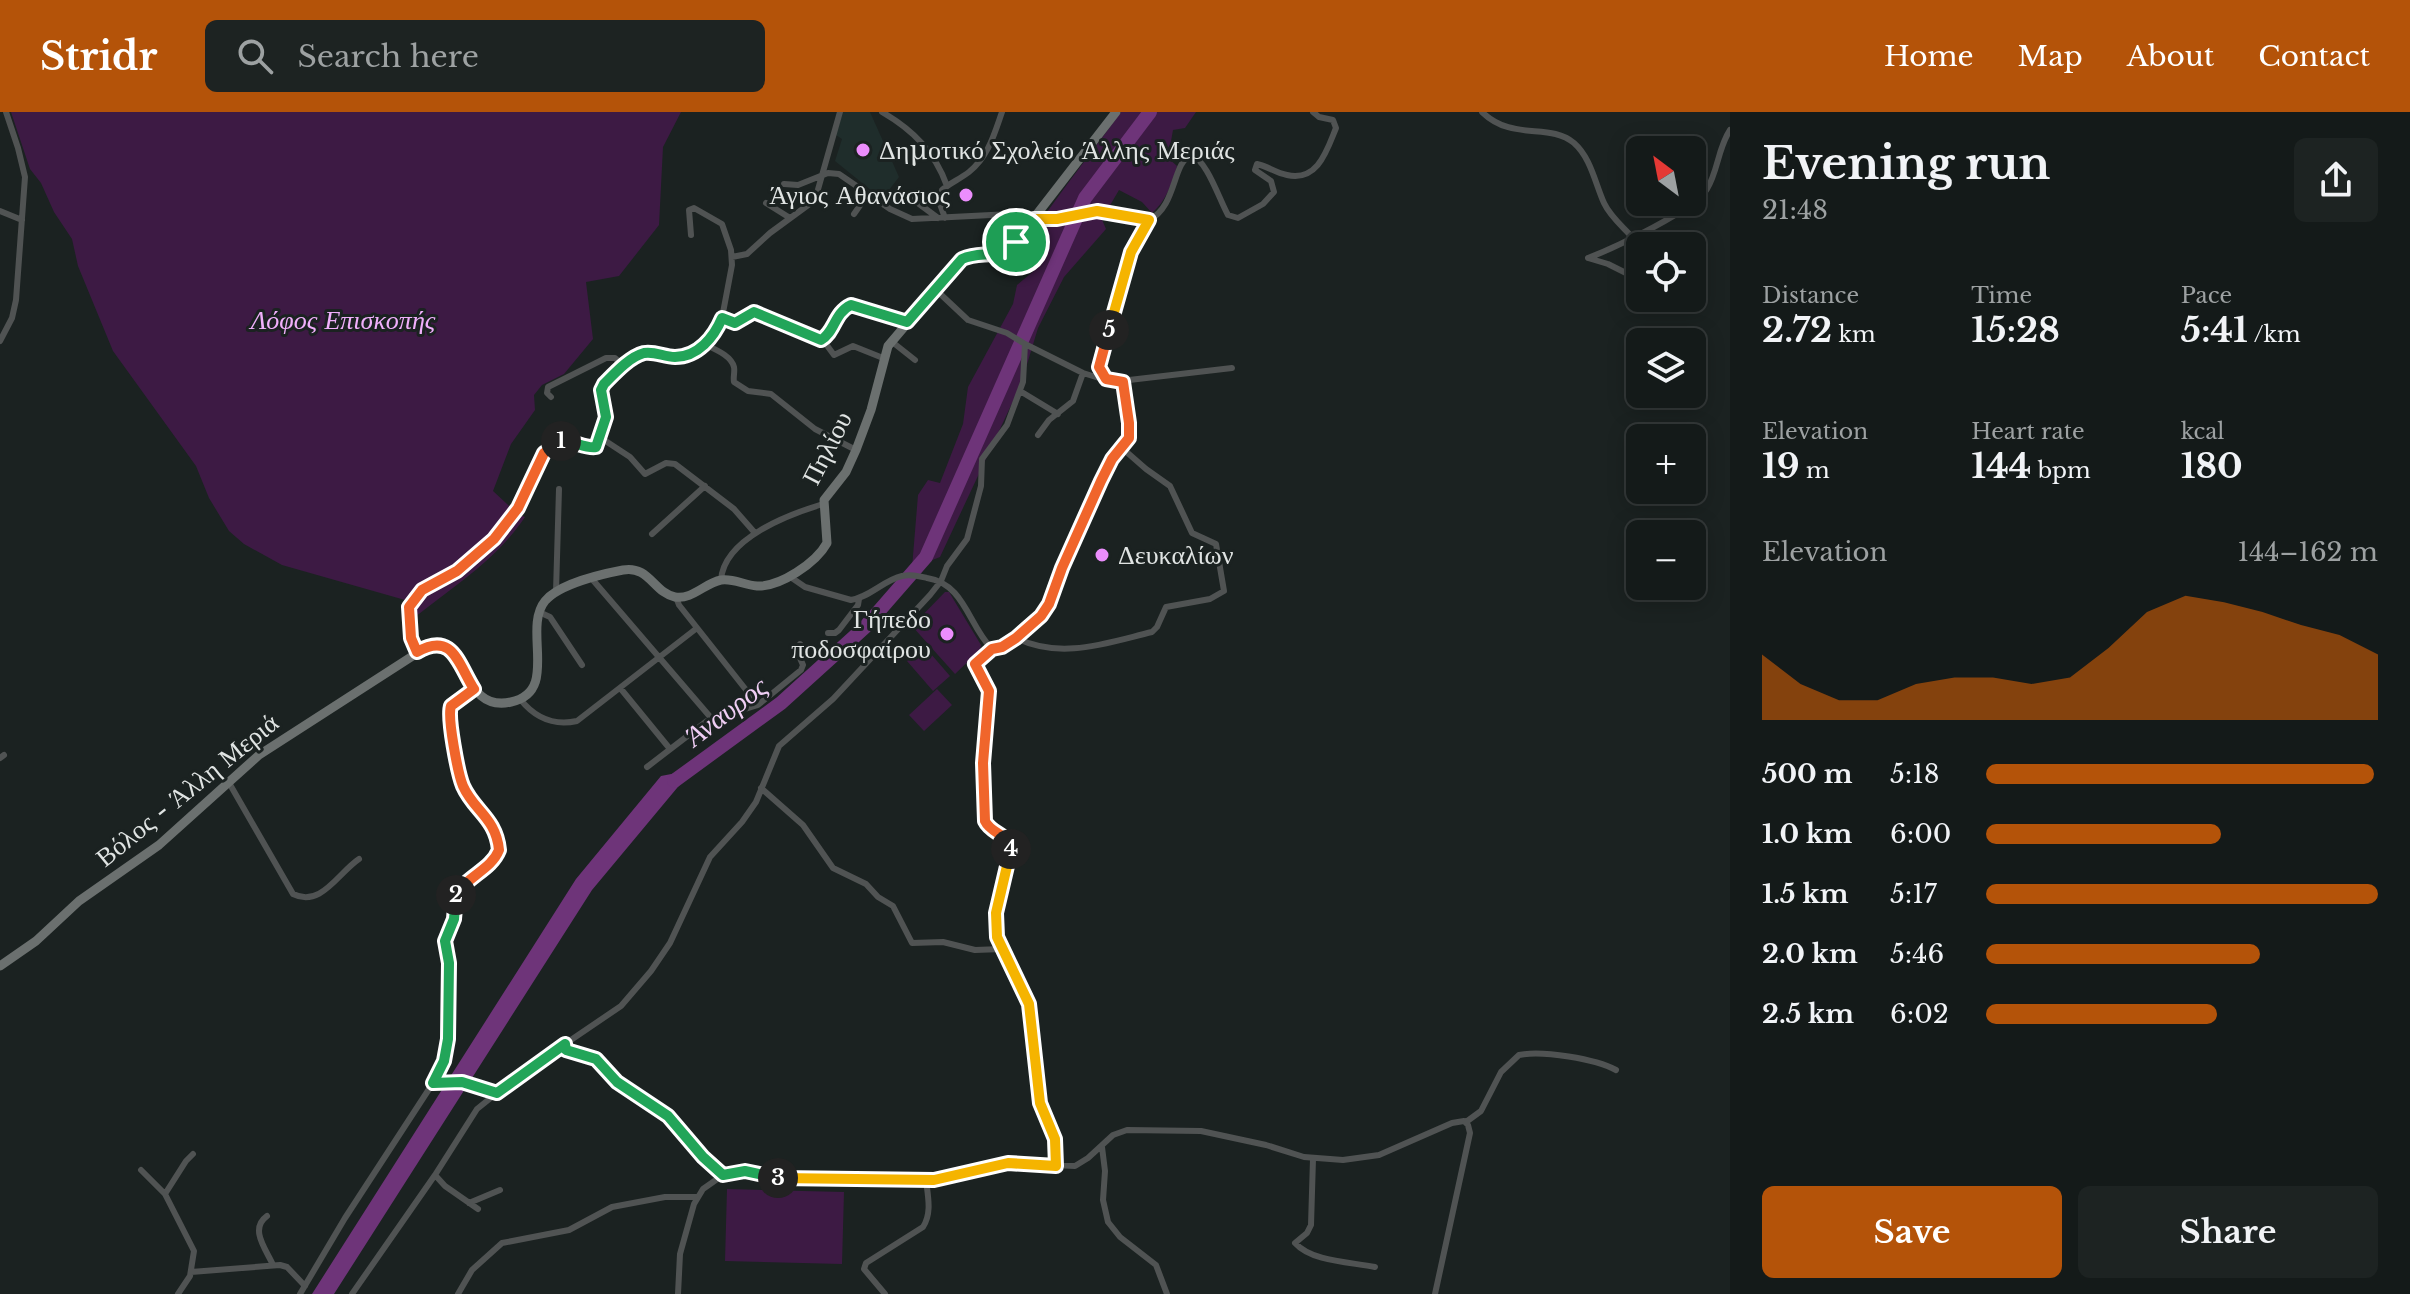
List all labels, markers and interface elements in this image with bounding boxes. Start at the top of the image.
search box [205,20,765,92]
text: Stridr [40,33,157,80]
icon: search [233,34,277,78]
text: Search here [297,38,479,75]
text: Home [1884,39,1974,74]
text: Map [2018,39,2083,74]
text: About [2127,39,2214,74]
text: Contact [2258,39,2370,74]
place label: Δημοτικό Σχολείο Άλλης Μεριάς [879,134,1235,166]
north arrow [1626,136,1706,216]
map controls [1626,136,1706,600]
text: Evening run [1762,136,2050,191]
button: share [2294,138,2378,222]
marker: Δημοτικό Σχολείο Άλλης Μεριάς [854,141,872,159]
place label: Άγιος Αθανάσιος [769,179,951,211]
marker: Άγιος Αθανάσιος [957,186,975,204]
text: 21:48 [1762,194,1828,226]
pin [982,208,1050,276]
icon: arrive [994,220,1038,264]
button: locate [1626,232,1706,312]
text: Distance [1762,282,1859,309]
text: Time [1971,282,2032,309]
text: Pace [2181,282,2232,309]
park label: Λόφος Επισκοπής [248,304,436,336]
text: 2.72 [1762,309,1832,351]
text: 15:28 [1971,309,2060,351]
text: 5:41 [2181,309,2248,351]
pin: 5 [1089,310,1129,350]
text: 5 [1102,316,1116,343]
text: km [1832,321,1876,348]
text: /km [2248,321,2301,348]
button: layers [1626,328,1706,408]
street label: Πηλίου [795,406,859,490]
text: Elevation [1762,418,1868,445]
text: Heart rate [1971,418,2085,445]
text: kcal [2181,418,2225,445]
pin: 1 [541,421,581,461]
button: + [1626,424,1706,504]
text: 1 [556,427,566,454]
text: 19 [1762,445,1800,487]
text: 144 [1971,445,2031,487]
text: 180 [2181,445,2243,487]
text: m [1800,457,1830,484]
text: bpm [2031,457,2091,484]
button: − [1626,520,1706,600]
text: Elevation [1762,536,1888,568]
text: 144–162 m [2237,536,2378,568]
place label: Δευκαλίων [1118,539,1234,571]
marker: Δευκαλίων [1093,546,1111,564]
place label: Γήπεδο ποδοσφαίρου [791,603,931,665]
marker: Γήπεδο ποδοσφαίρου [938,625,956,643]
water label: Άναυρος [676,669,775,755]
street label: Βόλος - Άλλη Μεριά [89,706,285,873]
text: 500 m [1762,758,1852,790]
text: 5:18 [1890,758,1940,790]
text: 1.0 km [1762,818,1852,850]
text: 6:00 [1890,818,1951,850]
pin: 4 [991,829,1031,869]
text: 4 [1004,835,1018,862]
pin: 2 [436,875,476,915]
text: 1.5 km [1762,878,1849,910]
text: 5:17 [1890,878,1937,910]
text: 2 [449,881,463,908]
text: 2.0 km [1762,938,1858,970]
text: 5:46 [1890,938,1944,970]
text: 2.5 km [1762,998,1854,1030]
text: 6:02 [1890,998,1949,1030]
pin: 3 [758,1158,798,1198]
text: 3 [771,1164,785,1191]
button: Save [1762,1186,2062,1278]
button: Share [2078,1186,2378,1278]

